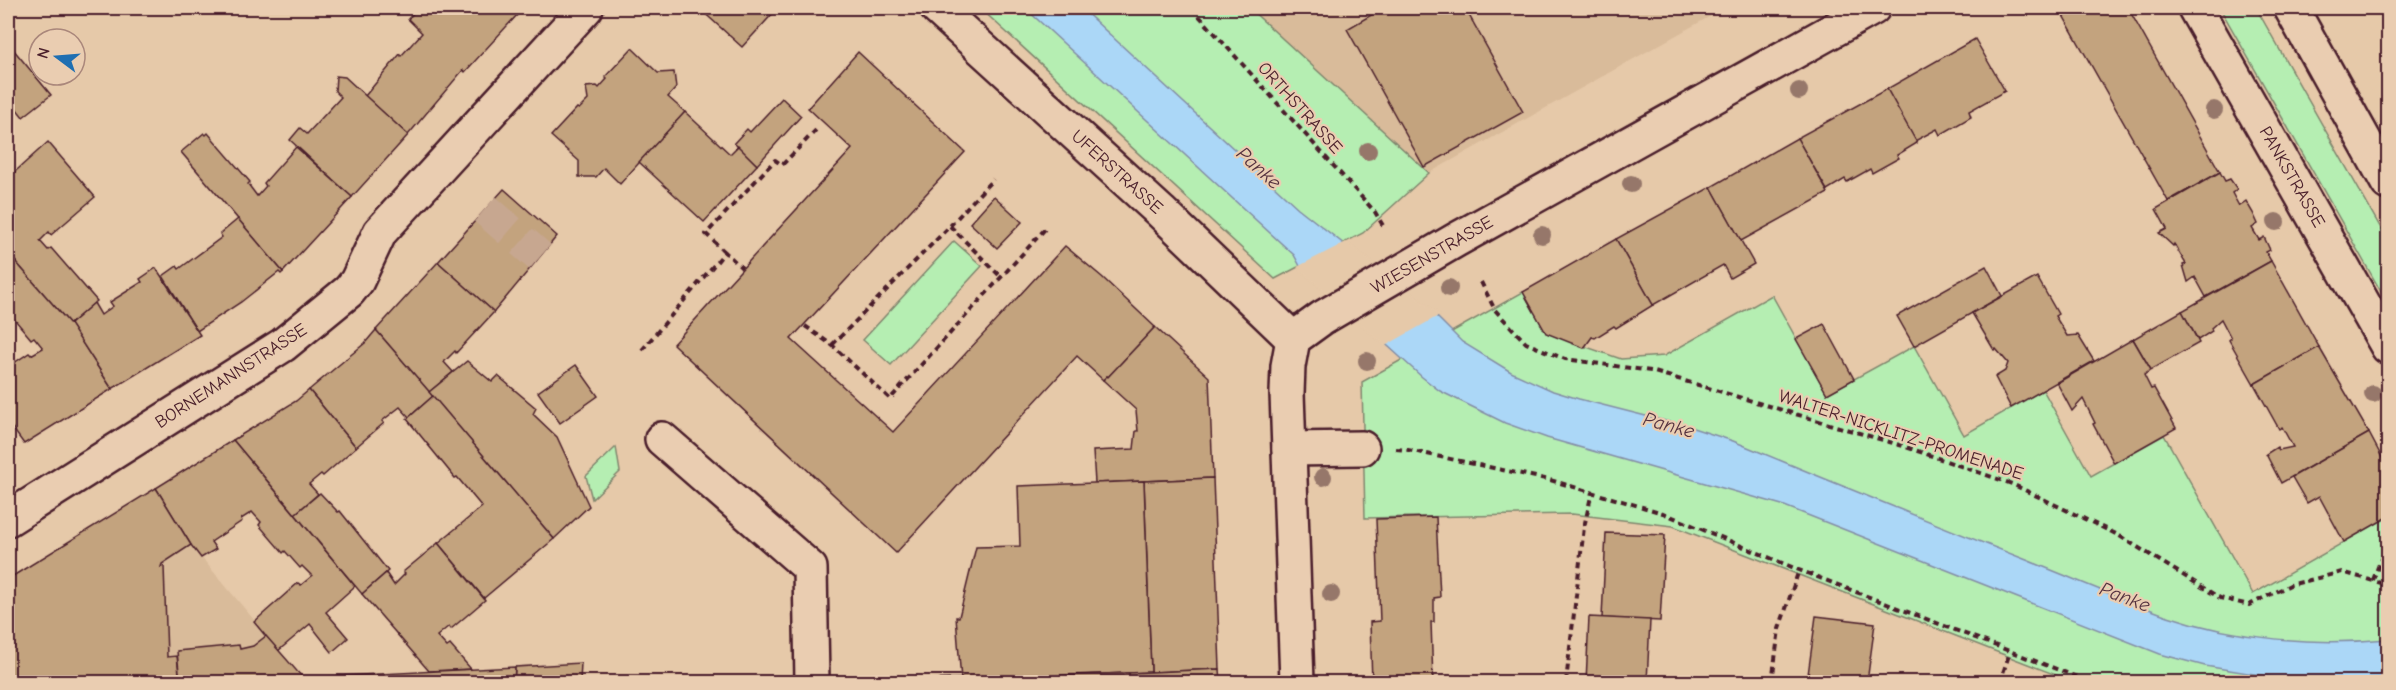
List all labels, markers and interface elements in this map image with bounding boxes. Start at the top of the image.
north arrow [27,27,87,87]
text: N [33,46,54,61]
street label: ORTHSTRASSE [1253,58,1347,158]
street label: PANKSTRASSE [2255,123,2329,231]
street label: UFERSTRASSE [1067,126,1167,219]
water label: Panke [1232,142,1286,194]
street label: WIESENSTRASSE [1367,211,1497,298]
street label: BORNEMANNSTRASSE [151,319,311,433]
street label: WALTER-NICKLITZ-PROMENADE [1776,385,2026,485]
water label: Panke [1641,407,1697,443]
water label: Panke [2096,577,2154,617]

